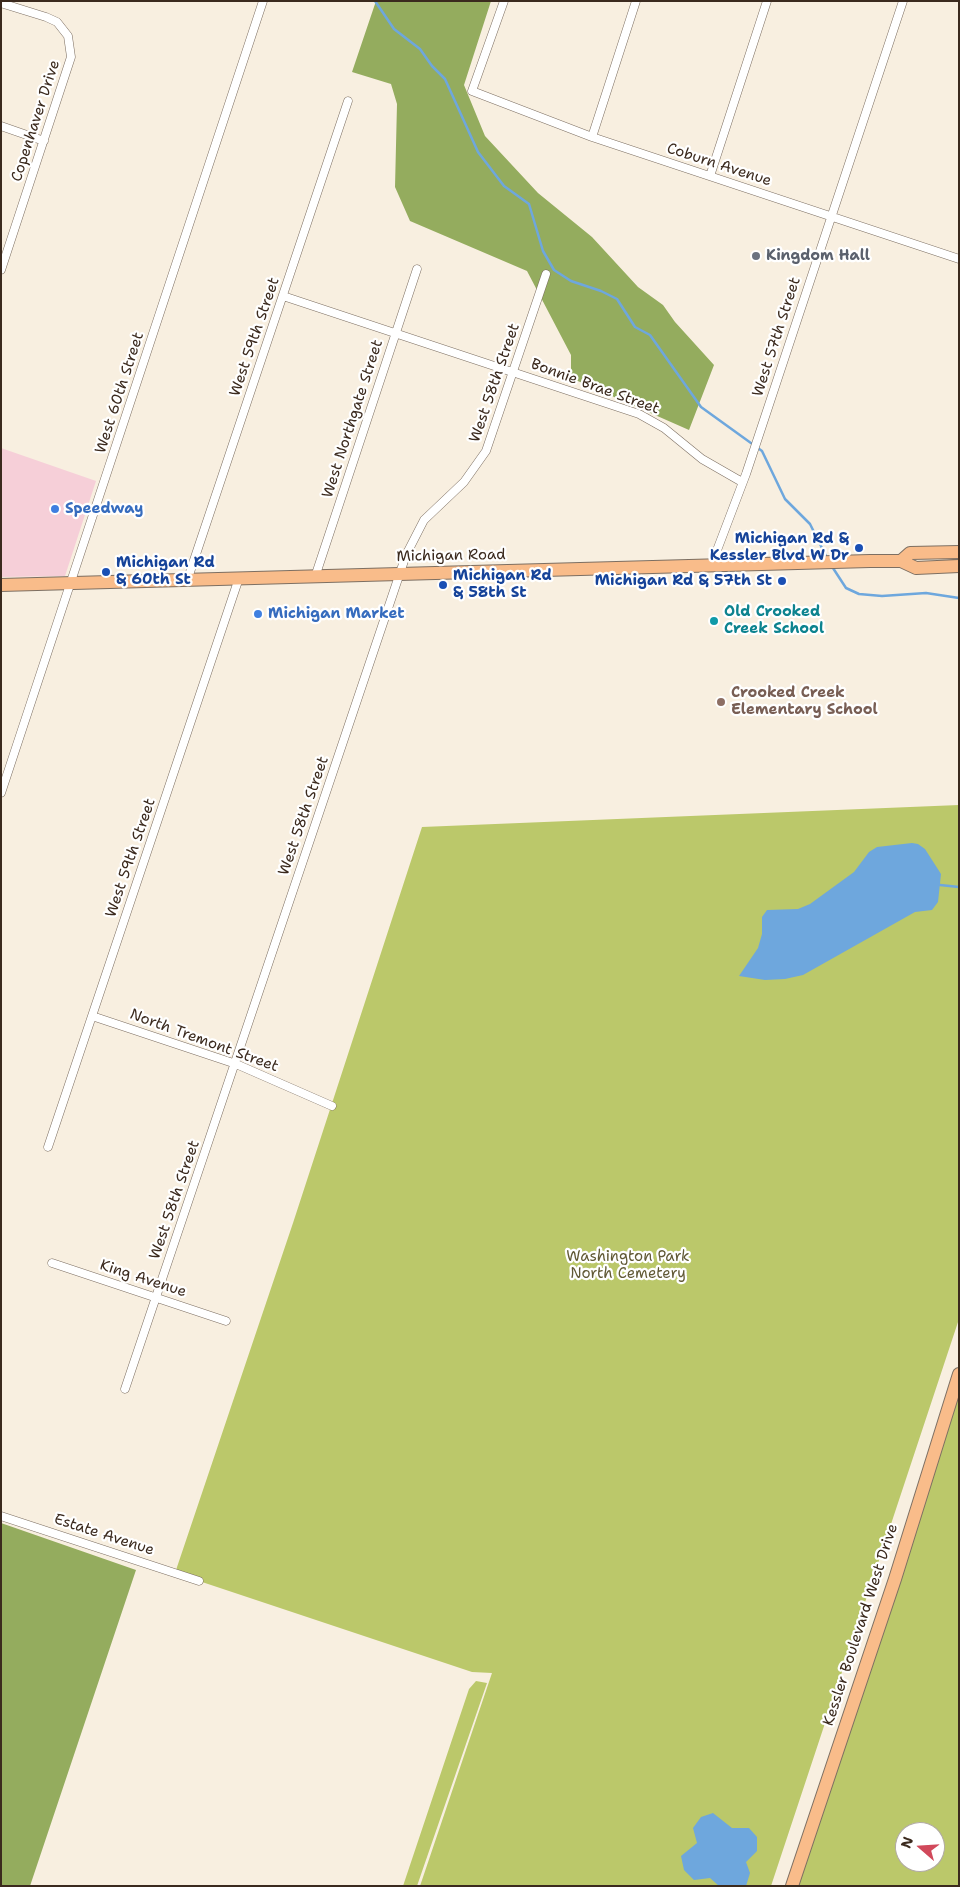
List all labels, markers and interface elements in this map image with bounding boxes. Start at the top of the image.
street label: Copenhaver Drive [8,58,64,184]
street label: Coburn Avenue [664,140,774,190]
place label: Kingdom Hall [766,247,870,265]
marker: Kingdom Hall [750,250,762,262]
street label: West 59th Street [226,275,284,399]
street label: West 57th Street [749,275,805,399]
street label: West 58th Street [466,321,524,445]
street label: West 60th Street [92,330,148,456]
street label: West Northgate Street [319,338,387,500]
street label: Bonnie Brae Street [528,355,662,419]
place label: Speedway [65,500,143,518]
marker: Speedway [49,503,61,515]
place label: Michigan Rd & Kessler Blvd W Dr [710,530,849,565]
marker: Michigan Rd & Kessler Blvd W Dr [853,542,865,554]
street label: Michigan Road [396,546,506,566]
place label: Michigan Rd & 60th St [116,554,215,589]
marker: Michigan Rd & 60th St [100,566,112,578]
place label: Michigan Rd & 58th St [453,567,552,602]
place label: Michigan Rd & 57th St [595,572,772,590]
marker: Michigan Rd & 57th St [776,575,788,587]
marker: Michigan Rd & 58th St [437,579,449,591]
place label: Old Crooked Creek School [724,603,824,638]
place label: Michigan Market [268,605,405,623]
marker: Michigan Market [252,608,264,620]
marker: Old Crooked Creek School [708,615,720,627]
place label: Crooked Creek Elementary School [731,684,878,719]
marker: Crooked Creek Elementary School [715,696,727,708]
street label: West 58th Street [275,754,333,878]
street label: West 59th Street [102,796,160,920]
street label: North Tremont Street [127,1006,281,1076]
street label: West 58th Street [146,1138,204,1262]
park label: Washington Park North Cemetery [566,1248,690,1283]
street label: King Avenue [98,1257,188,1301]
street label: Estate Avenue [52,1510,156,1560]
street label: Kessler Boulevard West Drive [820,1522,902,1728]
north arrow [895,1822,945,1872]
text: N [896,1834,917,1851]

